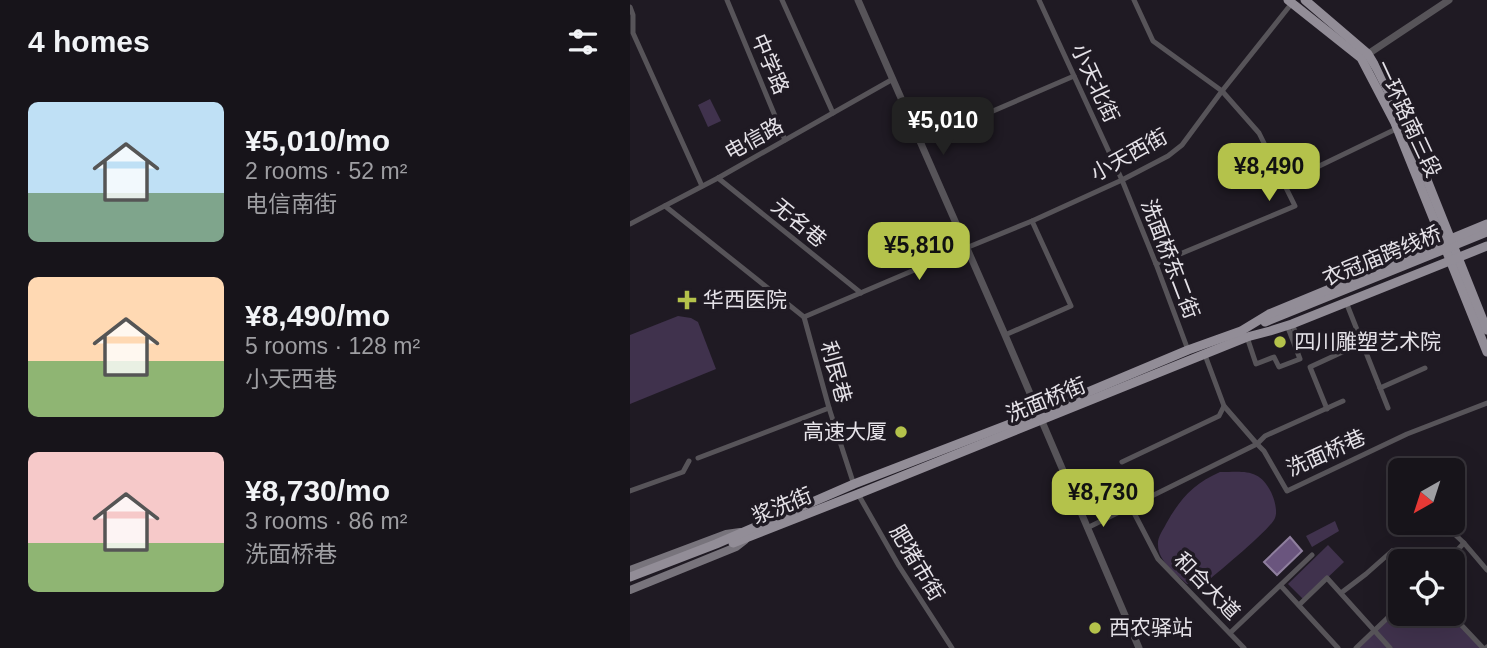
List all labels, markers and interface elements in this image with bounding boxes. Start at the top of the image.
icon: filters [564,23,602,61]
text: 4 homes [28,25,150,58]
street label: 中学路 [748,30,793,97]
street label: 小天北街 [1067,40,1124,126]
street label: 一环路南三段 [1371,57,1446,181]
pin: ¥5,010 [886,97,1000,157]
text: ¥5,010 [908,107,978,133]
street label: 电信路 [721,113,787,164]
text: ¥5,010/mo [245,124,390,157]
street label: 小天西街 [1086,124,1171,185]
icon: home [84,130,168,214]
pin: ¥8,490 [1212,144,1326,203]
text: ¥8,490 [1234,153,1304,179]
text: 2 rooms · 52 m² [245,158,407,184]
text: 电信南街 [245,191,337,217]
street label: 无名巷 [768,194,831,251]
street label: 洗面桥东二街 [1137,196,1204,322]
street label: 衣冠庙跨线桥 [1319,221,1445,290]
pin: ¥5,810 [862,222,976,282]
text: ¥5,810 [884,232,954,258]
place label: 华西医院 [703,288,787,311]
marker: 华西医院 [677,290,697,310]
text: ¥8,490/mo [245,299,390,332]
icon: home [84,305,168,389]
place label: 四川雕塑艺术院 [1294,330,1441,353]
text: 5 rooms · 128 m² [245,333,420,359]
marker: 四川雕塑艺术院 [1272,334,1288,350]
street label: 利民巷 [817,338,856,405]
text: 小天西巷 [245,366,337,392]
street label: 洗面桥街 [1003,373,1089,426]
place label: 高速大厦 [803,420,887,443]
marker: 高速大厦 [893,424,909,440]
street label: 洗面桥巷 [1283,425,1369,480]
north arrow [1388,458,1465,536]
map controls [1388,458,1465,626]
pin: ¥8,730 [1046,470,1160,529]
text: ¥8,730/mo [245,474,390,507]
text: ¥8,730 [1068,479,1138,505]
icon: home [84,480,168,564]
street label: 浆洗街 [748,483,815,528]
text: 3 rooms · 86 m² [245,508,407,534]
street label: 肥猪市街 [886,521,949,605]
text: 洗面桥巷 [245,541,337,567]
street label: 和合大道 [1170,547,1245,624]
button: locate [1388,549,1465,626]
place label: 西农驿站 [1109,616,1193,639]
marker: 西农驿站 [1087,620,1103,636]

